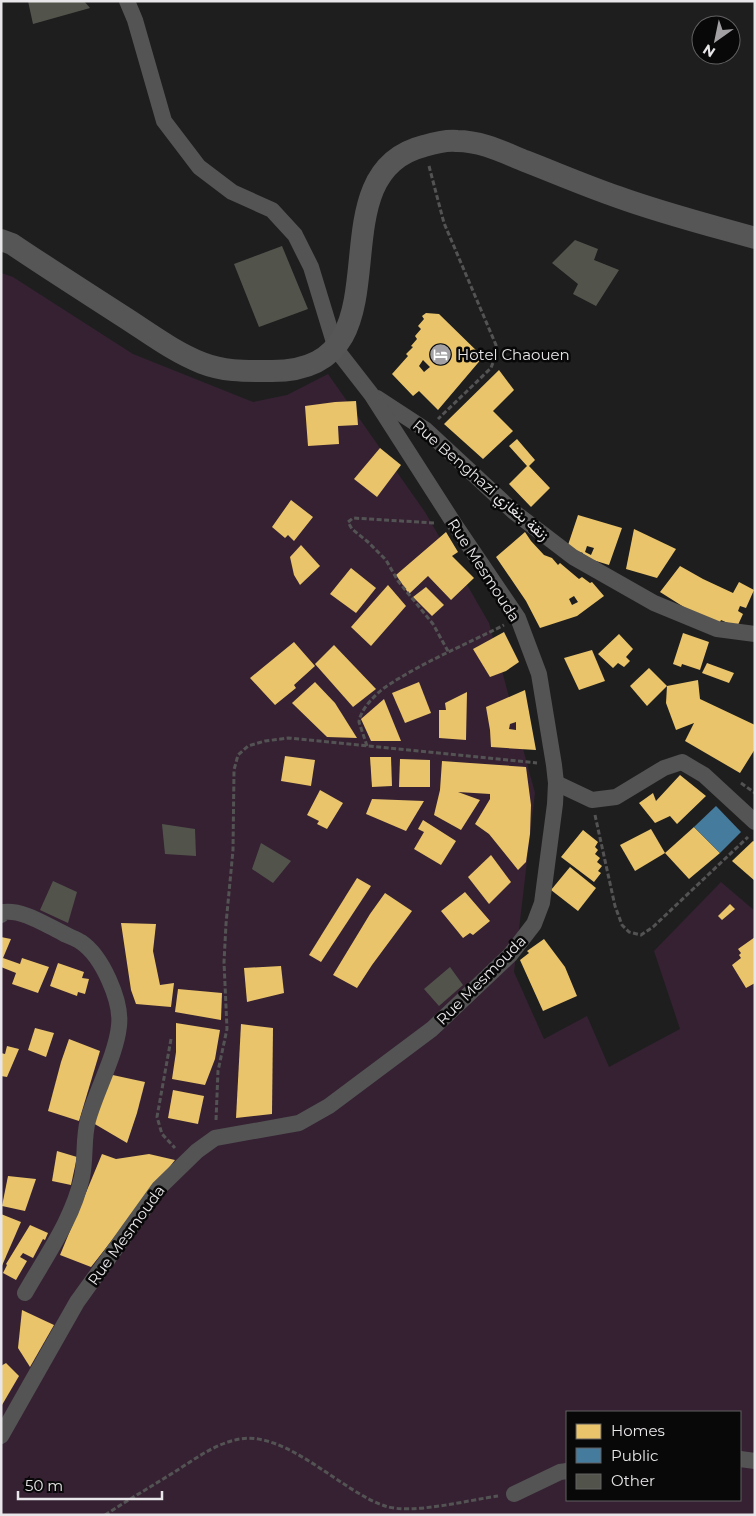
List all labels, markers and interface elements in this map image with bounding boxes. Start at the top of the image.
north arrow [691,15,741,65]
text: N [699,40,719,62]
hotel icon: Hotel Chaouen [429,342,453,366]
place label: Hotel Chaouen [457,345,570,364]
street label: Rue Benghazi زنقة بنغازي [406,416,553,547]
street label: Rue Mesmouda [444,515,524,625]
street label: Rue Mesmouda [432,931,530,1029]
street label: Rue Mesmouda [83,1181,169,1289]
legend [566,1411,741,1501]
text: Homes [611,1421,665,1440]
text: Public [611,1446,659,1465]
scale bar [18,1468,161,1500]
text: Other [611,1471,655,1490]
text: 50 m [25,1476,63,1495]

